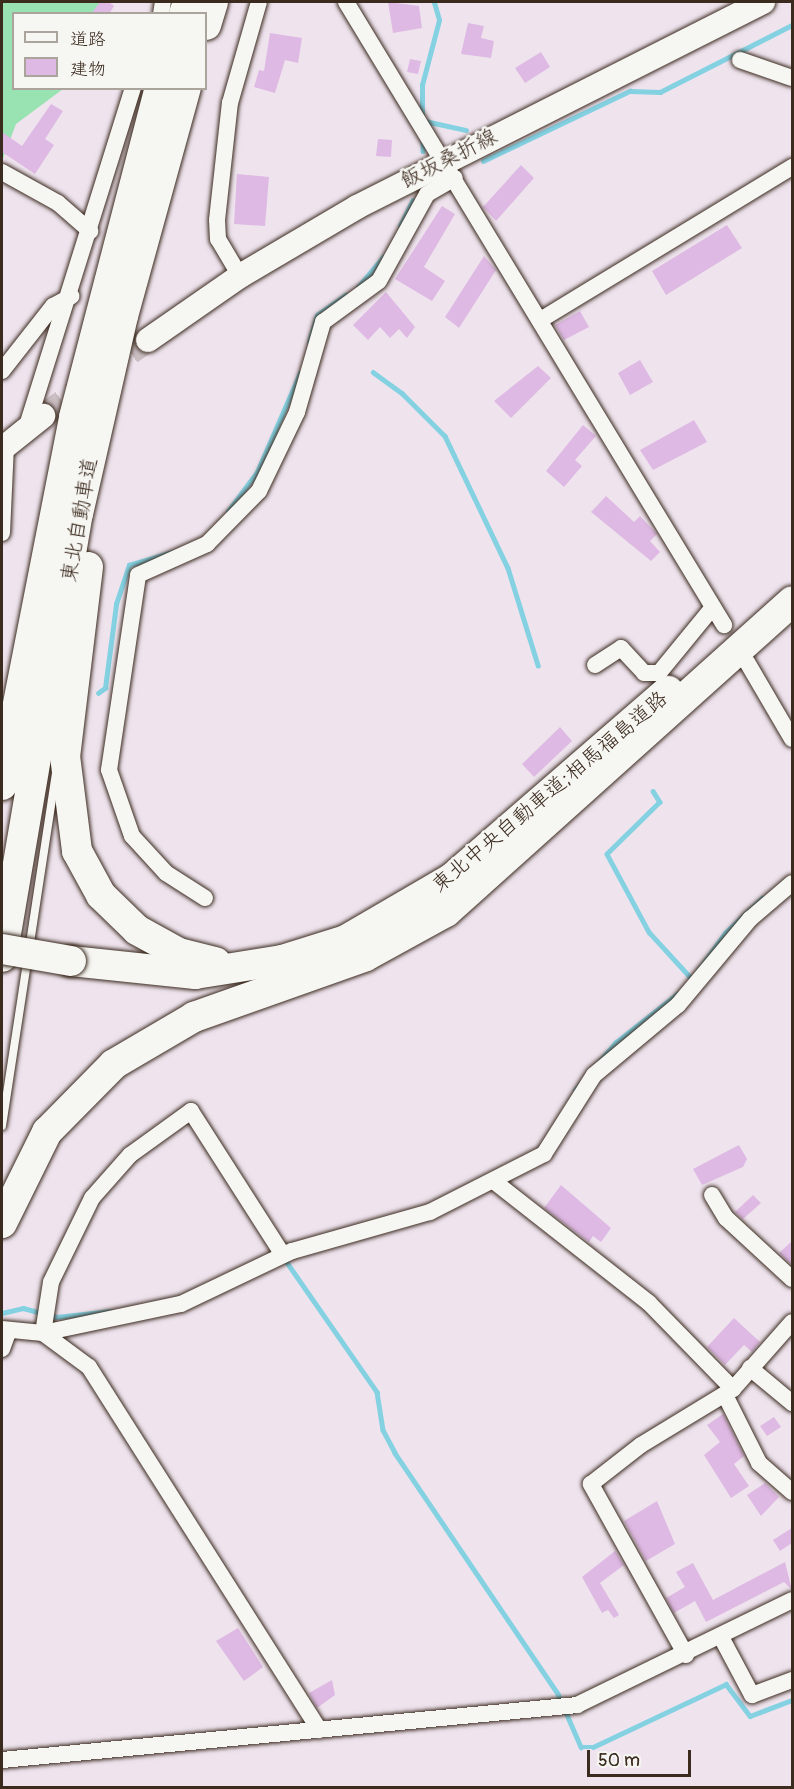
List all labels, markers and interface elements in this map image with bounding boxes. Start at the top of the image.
legend [12,12,207,90]
text: 道路 [70,28,106,51]
text: 建物 [70,58,106,81]
street label: 飯坂桑折線 [397,124,501,194]
street label: 東北自動車道 [57,456,103,584]
street label: 東北中央自動車道;相馬福島道路 [427,686,673,898]
scale bar [590,1738,694,1776]
text: 50 m [598,1749,640,1772]

